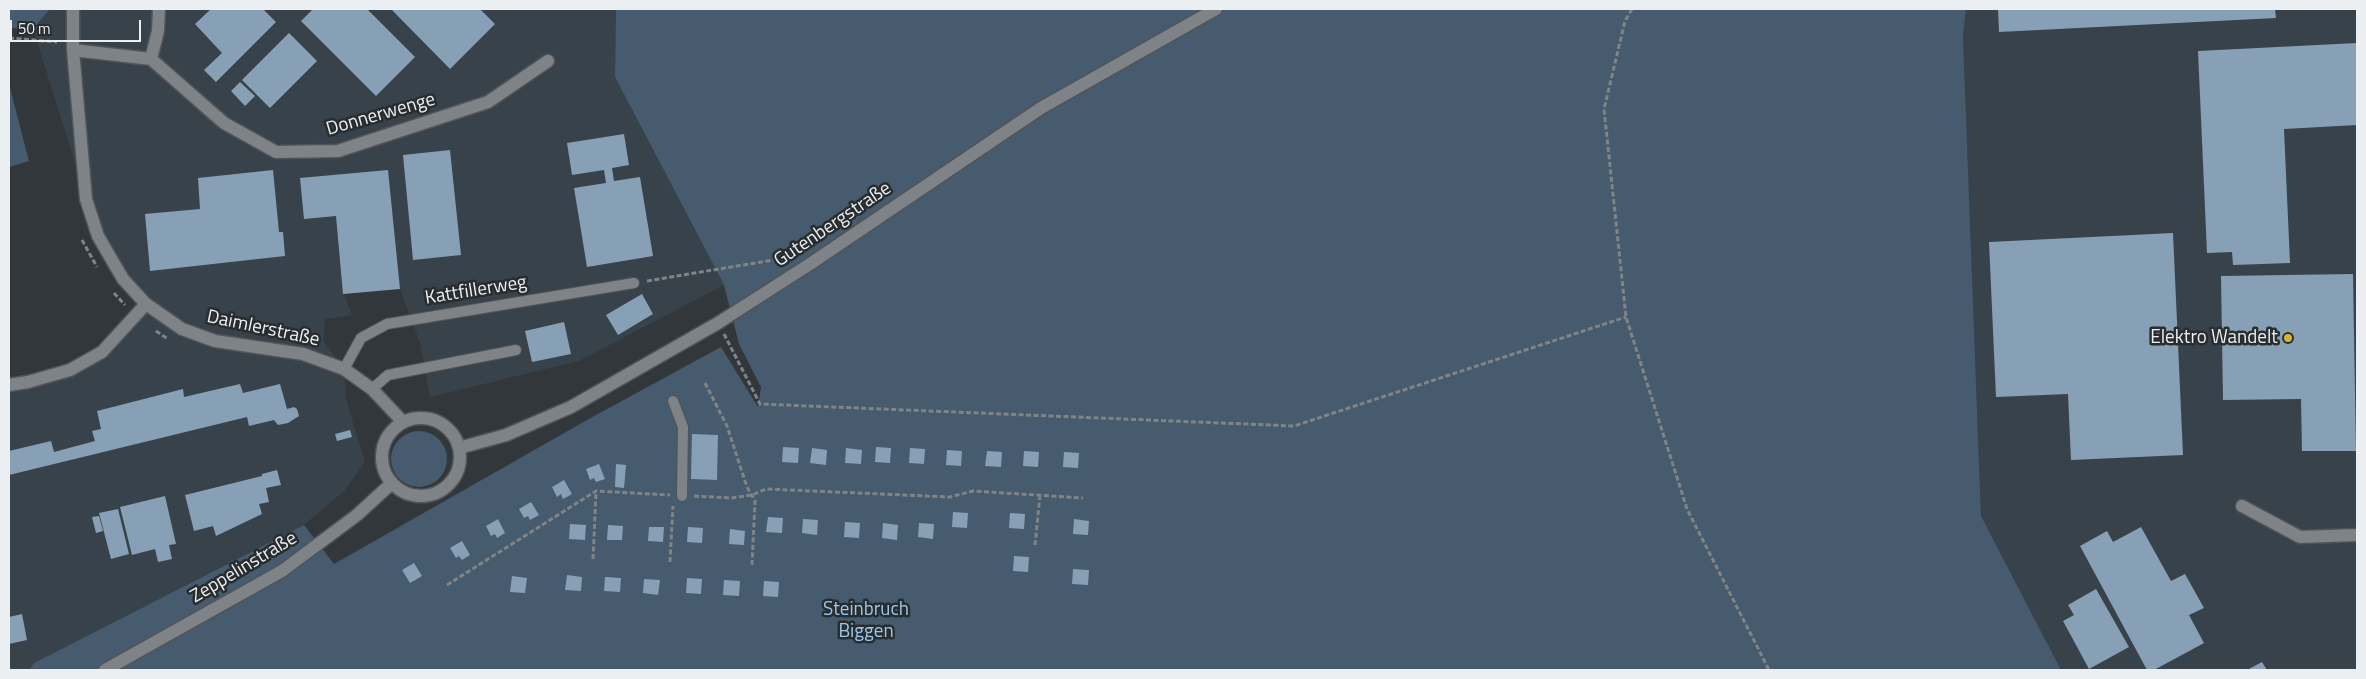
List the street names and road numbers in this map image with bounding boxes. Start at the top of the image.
street label: Donnerwenge [324,89,438,141]
street label: Gutenbergstraße [770,177,896,273]
street label: Kattfillerweg [423,272,529,310]
street label: Daimlerstraße [205,306,321,352]
street label: Zeppelinstraße [187,527,301,609]

